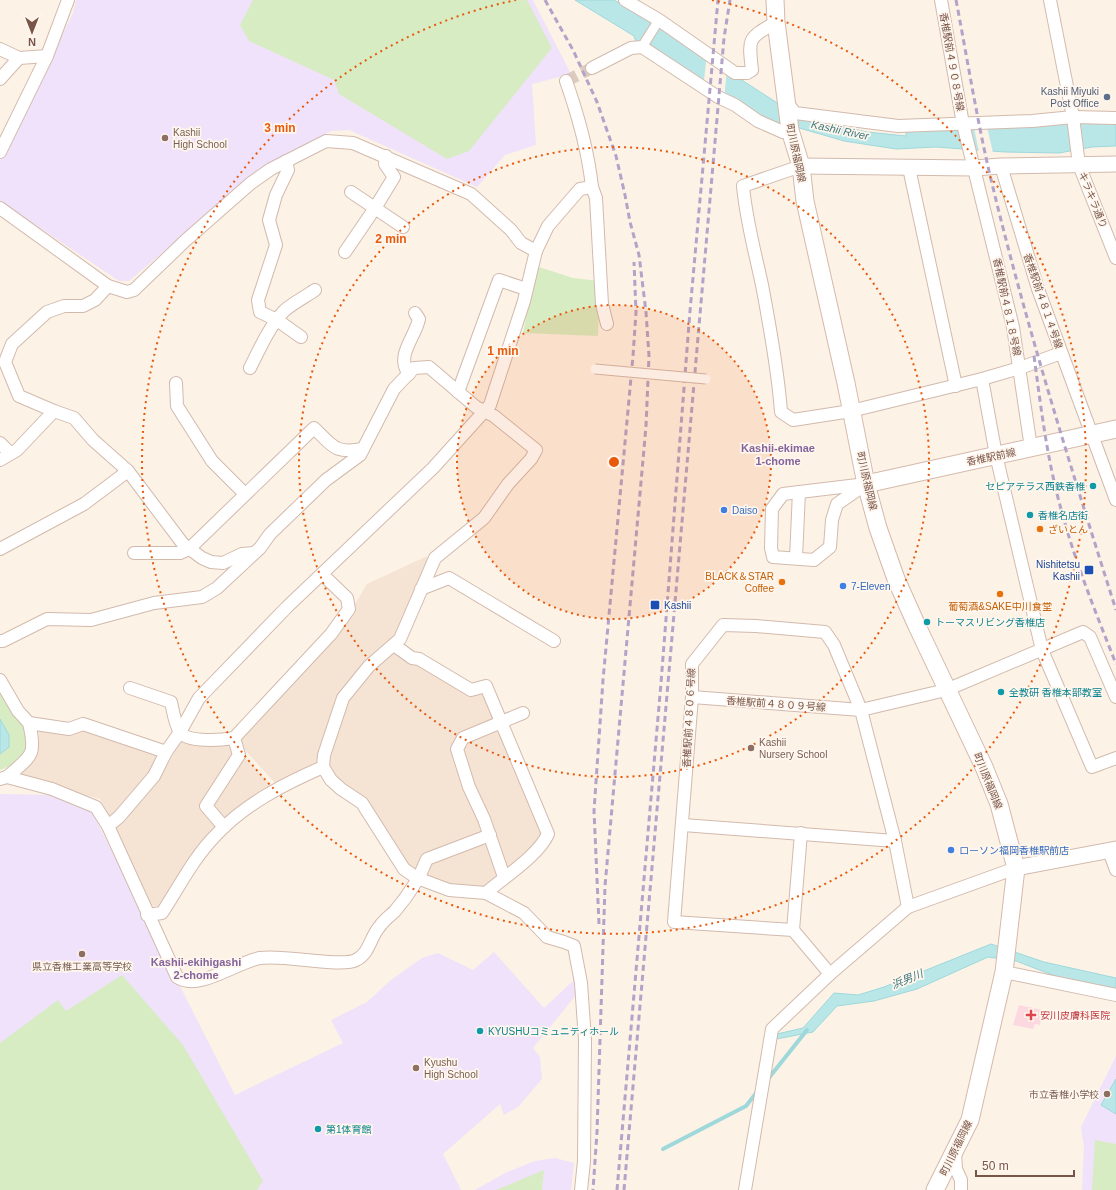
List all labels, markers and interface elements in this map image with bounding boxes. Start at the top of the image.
north arrow [12,12,52,52]
street label: 香椎駅前４９０８号線 [938,12,966,112]
text: N [28,36,36,48]
place label: Kashii Miyuki Post Office [1041,86,1099,109]
marker: Kashii Miyuki Post Office [1102,92,1112,102]
water label: Kashii River [810,118,871,142]
text: 3 min [264,121,296,135]
street label: 町川原福岡線 [784,123,808,183]
place label: Kashii High School [173,127,227,150]
marker: Kashii High School [160,133,170,143]
street label: キラキラ通り [1077,170,1109,230]
text: 2 min [375,232,407,246]
street label: 香椎駅前４８１４号線 [1022,252,1064,350]
street label: 香椎駅前４８１８号線 [991,257,1023,357]
text: 1 min [487,344,519,358]
district label: Kashii-ekimae 1-chome [741,442,815,467]
street label: 香椎駅前線 [965,446,1017,468]
street label: 町川原福岡線 [855,451,879,511]
centre of rings [607,455,621,469]
place label: セピアテラス西鉄香椎 [985,481,1085,492]
marker: セピアテラス西鉄香椎 [1088,481,1098,491]
marker: Daiso [719,505,729,515]
place label: Daiso [732,505,758,516]
marker: 香椎名店街 [1025,510,1035,520]
place label: 香椎名店街 [1038,510,1088,521]
marker: ざいとん [1035,524,1045,534]
place label: ざいとん [1048,524,1088,535]
place label: Nishitetsu Kashii [1036,559,1080,582]
marker: Nishitetsu Kashii [1083,564,1095,576]
place label: BLACK＆STAR Coffee [705,571,774,594]
marker: BLACK＆STAR Coffee [777,577,787,587]
marker: 7-Eleven [838,581,848,591]
place label: 7-Eleven [851,581,890,592]
marker: 葡萄酒&SAKE中川食堂 [995,589,1005,599]
marker: Kashii [649,599,661,611]
place label: Kashii [664,600,691,611]
place label: 葡萄酒&SAKE中川食堂 [948,601,1052,612]
marker: トーマスリビング香椎店 [922,617,932,627]
place label: トーマスリビング香椎店 [935,617,1045,628]
street label: 香椎駅前４８０６号線 [681,668,697,768]
marker: 全教研 香椎本部教室 [996,687,1006,697]
place label: 全教研 香椎本部教室 [1009,687,1102,698]
street label: 香椎駅前４８０９号線 [726,695,826,713]
place label: Kashii Nursery School [759,737,827,760]
marker: Kashii Nursery School [746,743,756,753]
street label: 町川原福岡線 [972,751,1004,811]
marker: ローソン福岡香椎駅前店 [946,845,956,855]
place label: ローソン福岡香椎駅前店 [959,845,1069,856]
marker: 県立香椎工業高等学校 [77,949,87,959]
district label: Kashii-ekihigashi 2-chome [151,956,241,981]
place label: 県立香椎工業高等学校 [32,961,132,972]
water label: 浜男川 [889,967,925,991]
marker: 安川皮膚科医院 [1025,1009,1037,1021]
place label: 安川皮膚科医院 [1040,1010,1110,1021]
marker: KYUSHUコミュニティホール [475,1026,485,1036]
place label: KYUSHUコミュニティホール [488,1026,619,1037]
place label: Kyushu High School [424,1057,478,1080]
marker: Kyushu High School [411,1063,421,1073]
place label: 市立香椎小学校 [1029,1089,1099,1100]
marker: 市立香椎小学校 [1102,1089,1112,1099]
street label: 町川原福岡線 [938,1119,974,1177]
marker: 第1体育館 [313,1124,323,1134]
place label: 第1体育館 [326,1124,372,1135]
scale bar [976,1152,1074,1178]
text: 50 m [982,1159,1009,1173]

